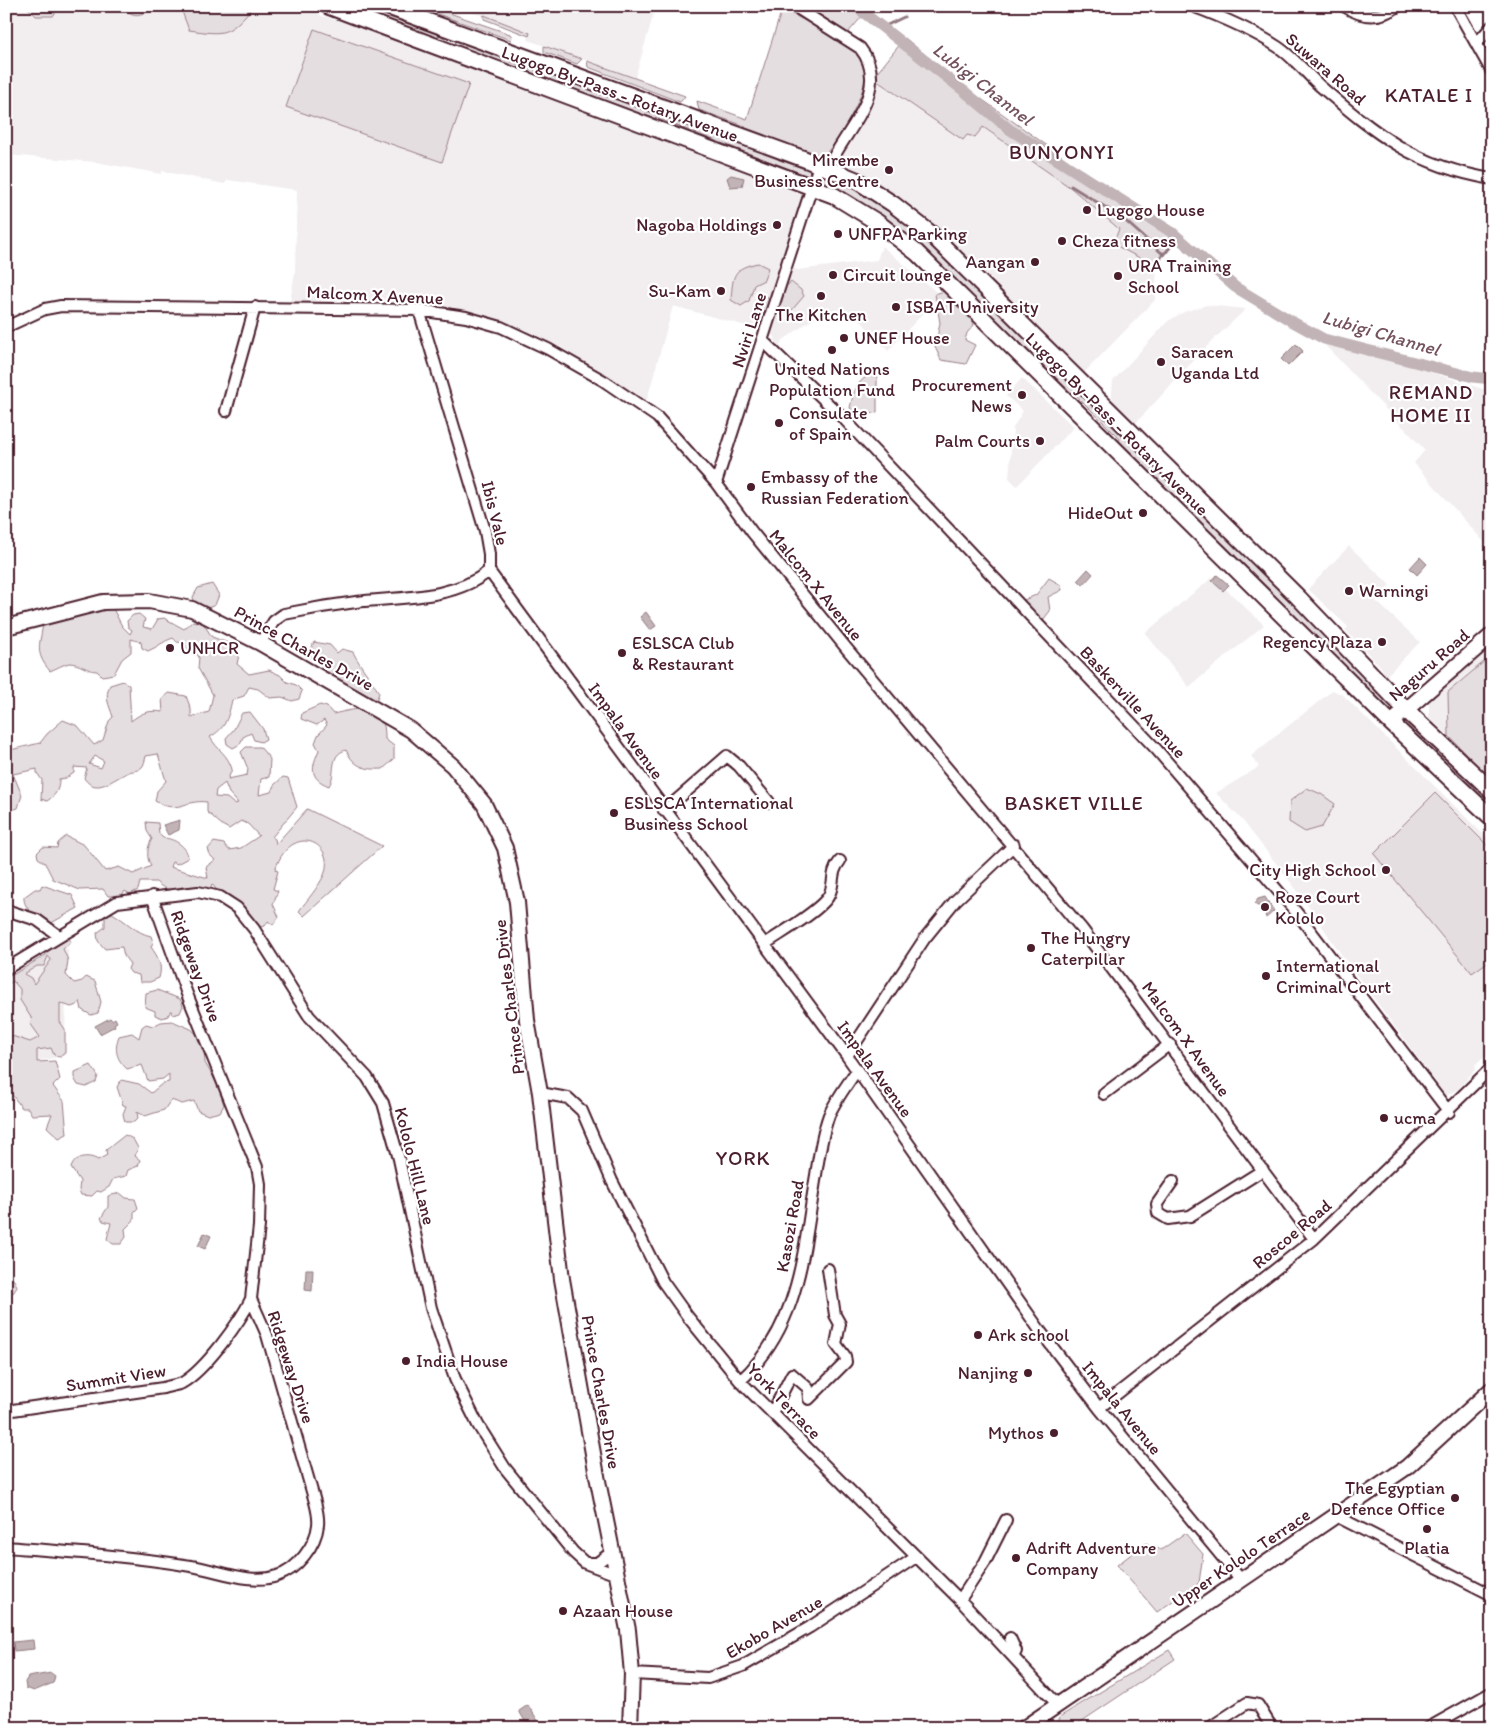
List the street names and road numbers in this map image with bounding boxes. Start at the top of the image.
street label: Suwara Road [1281,28,1371,110]
street label: Lugogo By-Pass - Rotary Avenue [499,41,741,147]
street label: Malcom X Avenue [306,280,444,310]
street label: Nviri Lane [727,290,771,370]
street label: Lugogo By-Pass - Rotary Avenue [1021,328,1213,520]
street label: Ibis Vale [476,478,514,548]
street label: Malcom X Avenue [764,525,868,645]
street label: Prince Charles Drive [230,601,378,695]
street label: Naguru Road [1384,624,1474,706]
street label: Baskerville Avenue [1075,641,1191,763]
street label: Impala Avenue [583,678,669,784]
street label: Ridgeway Drive [166,907,226,1025]
street label: Prince Charles Drive [489,918,529,1076]
street label: Malcom X Avenue [1137,977,1235,1101]
street label: Impala Avenue [832,1016,918,1122]
street label: Kololo Hill Lane [390,1105,440,1227]
street label: Kasozi Road [771,1178,809,1274]
street label: Roscoe Road [1248,1194,1336,1274]
street label: Ridgeway Drive [262,1308,320,1426]
street label: Prince Charles Drive [577,1313,625,1471]
street label: Impala Avenue [1077,1357,1167,1459]
street label: York Terrace [742,1358,826,1444]
street label: Summit View [64,1359,168,1397]
street label: Upper Kololo Terrace [1168,1503,1314,1613]
street label: Ekobo Avenue [722,1590,826,1664]

